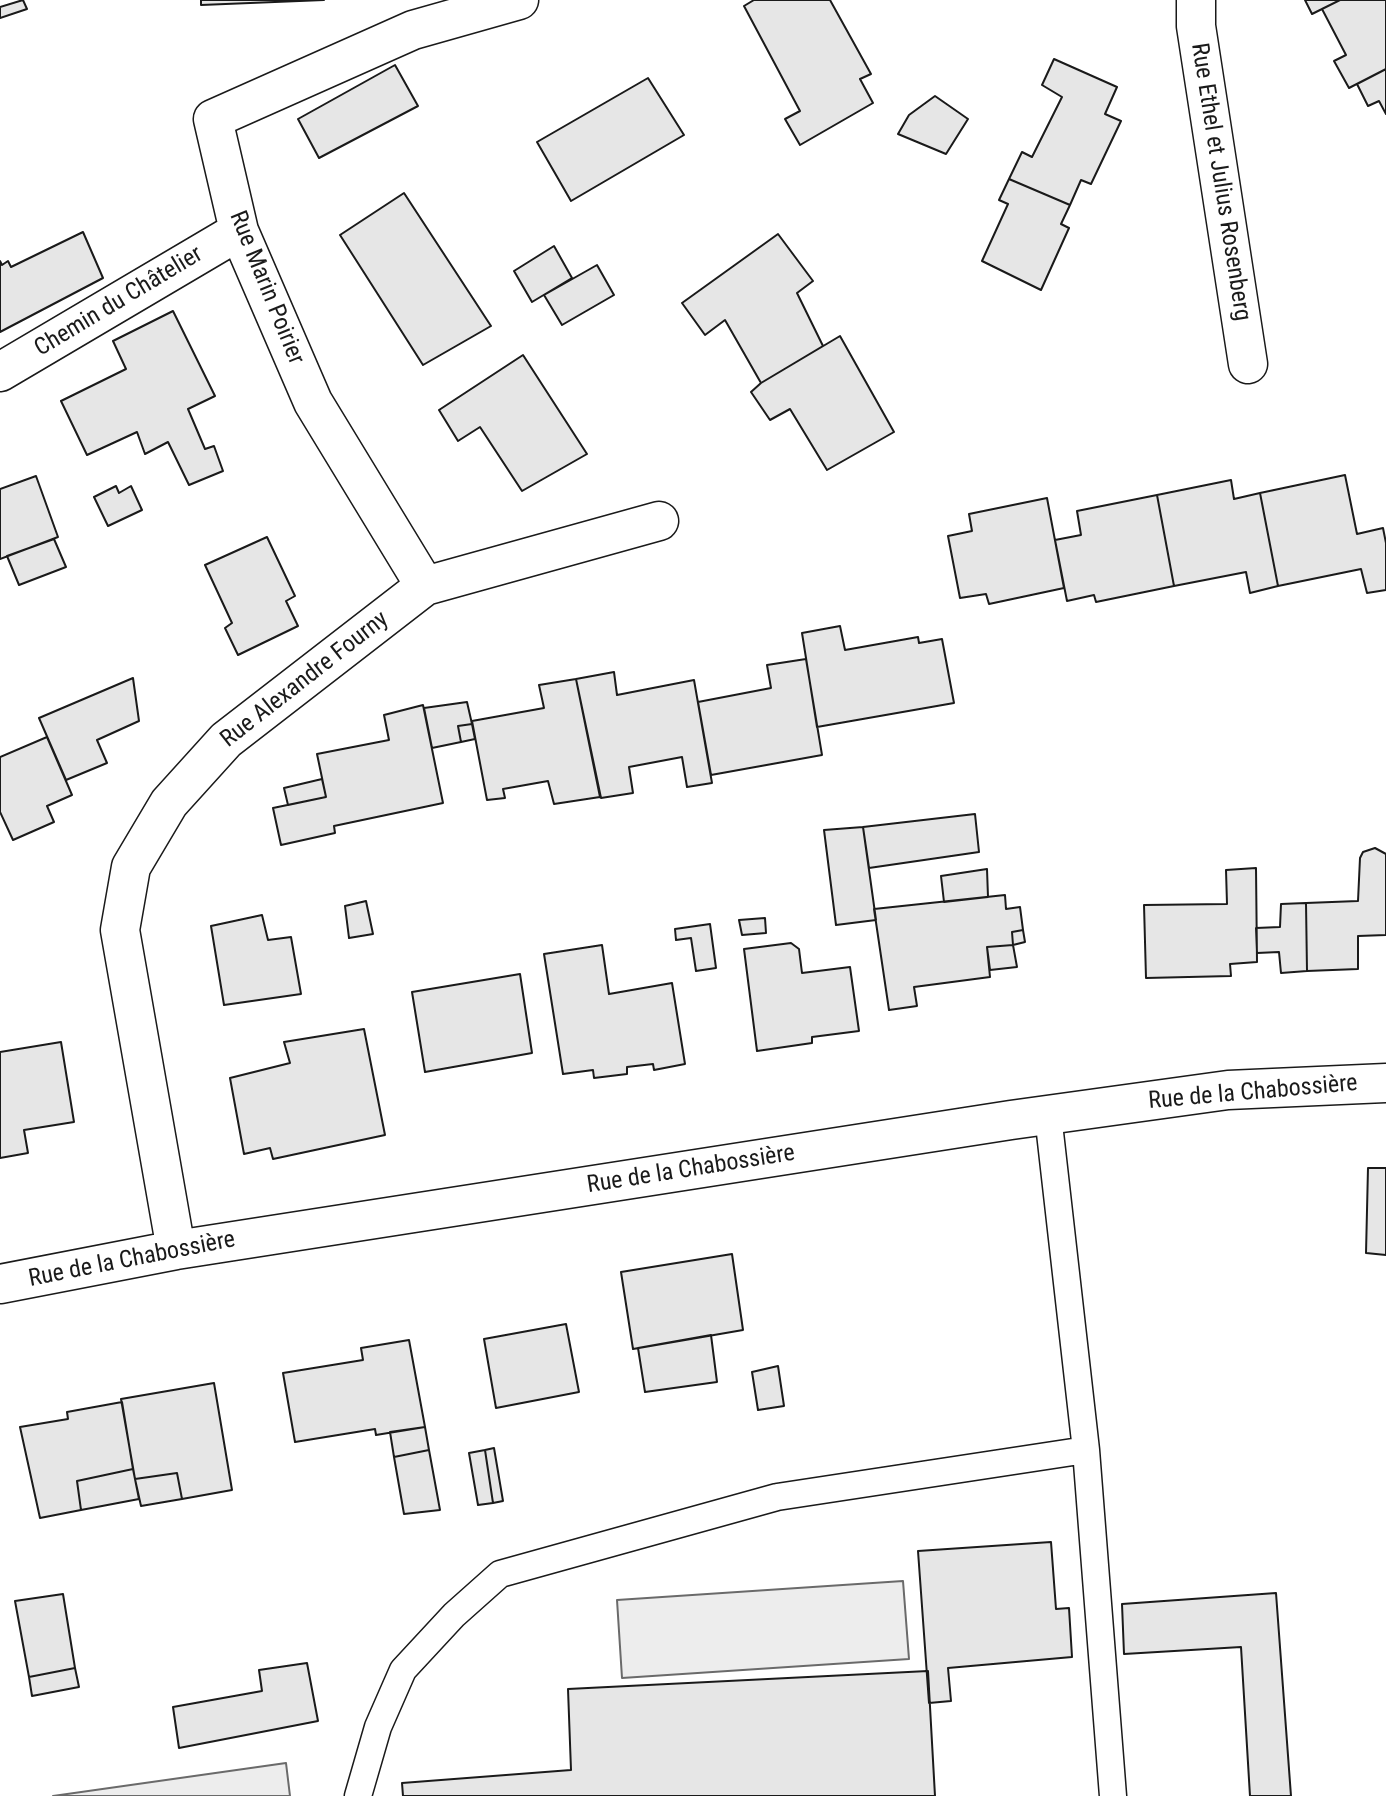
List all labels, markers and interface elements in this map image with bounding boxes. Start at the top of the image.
street label: Rue Ethel et Julius Rosenberg [1184,41,1256,323]
street label: Rue Marin Poirier [222,207,310,369]
street label: Chemin du Châtelier [30,241,208,363]
street label: Rue Alexandre Fourny [215,606,395,754]
street label: Rue de la Chabossière [1147,1070,1359,1116]
street label: Rue de la Chabossière [585,1139,797,1201]
street label: Rue de la Chabossière [26,1226,238,1294]

